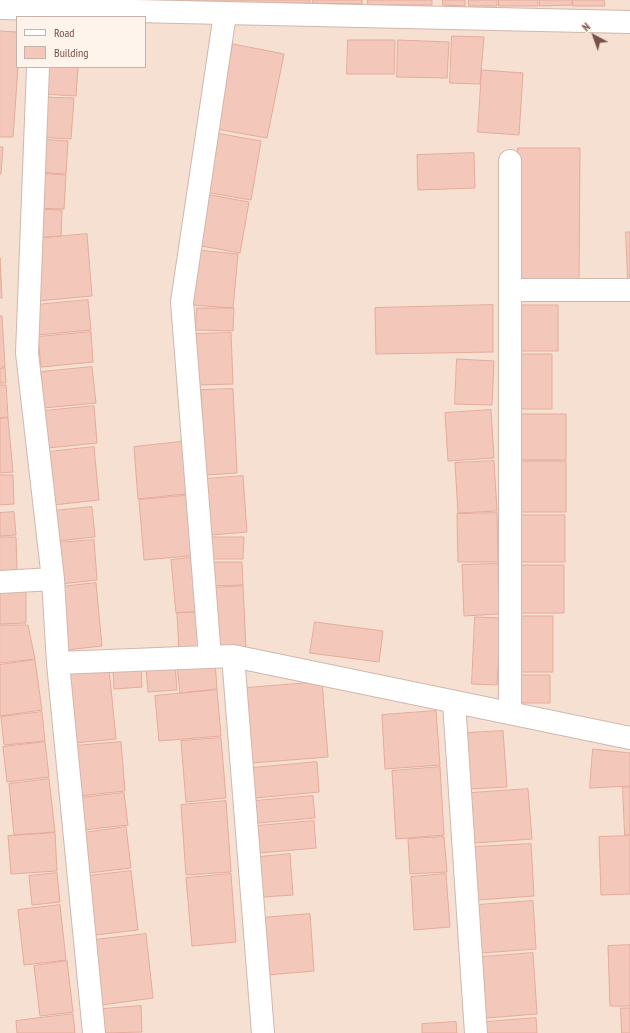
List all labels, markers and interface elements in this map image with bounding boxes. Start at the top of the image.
legend [16,16,146,68]
north arrow [574,16,614,56]
text: N [579,20,593,34]
text: Road [54,25,74,40]
text: Building [54,45,89,60]

